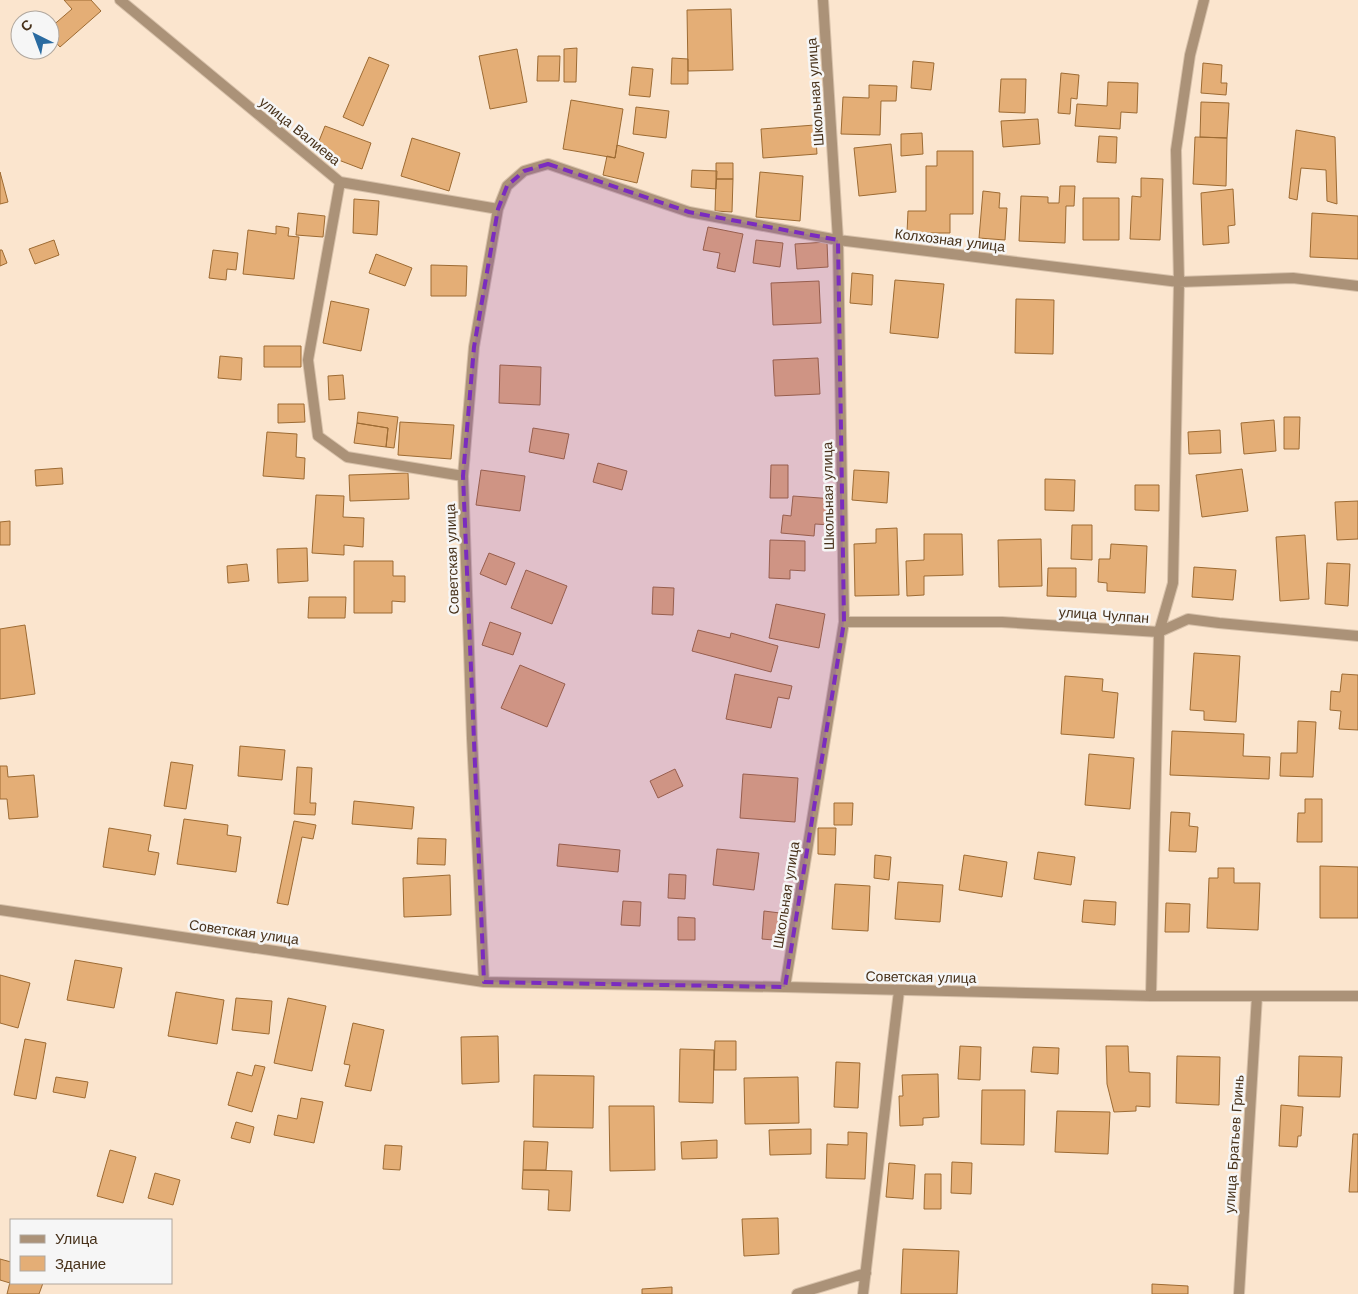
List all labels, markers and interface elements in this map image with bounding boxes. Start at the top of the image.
north arrow [10,10,60,60]
text: С [17,16,35,35]
street label: Школьная улица [803,37,827,147]
street label: улица Валиева [256,94,344,169]
street label: Колхозная улица [894,225,1006,255]
street label: Школьная улица [819,441,837,550]
street label: Советская улица [442,503,462,615]
street label: улица Чулпан [1058,604,1150,626]
street label: Школьная улица [770,840,802,950]
street label: Советская улица [188,916,300,948]
street label: Советская улица [865,968,977,986]
street label: улица Братьев Гринь [1221,1074,1247,1214]
legend [10,1219,172,1284]
text: Улица [55,1230,98,1248]
text: Здание [55,1255,106,1273]

